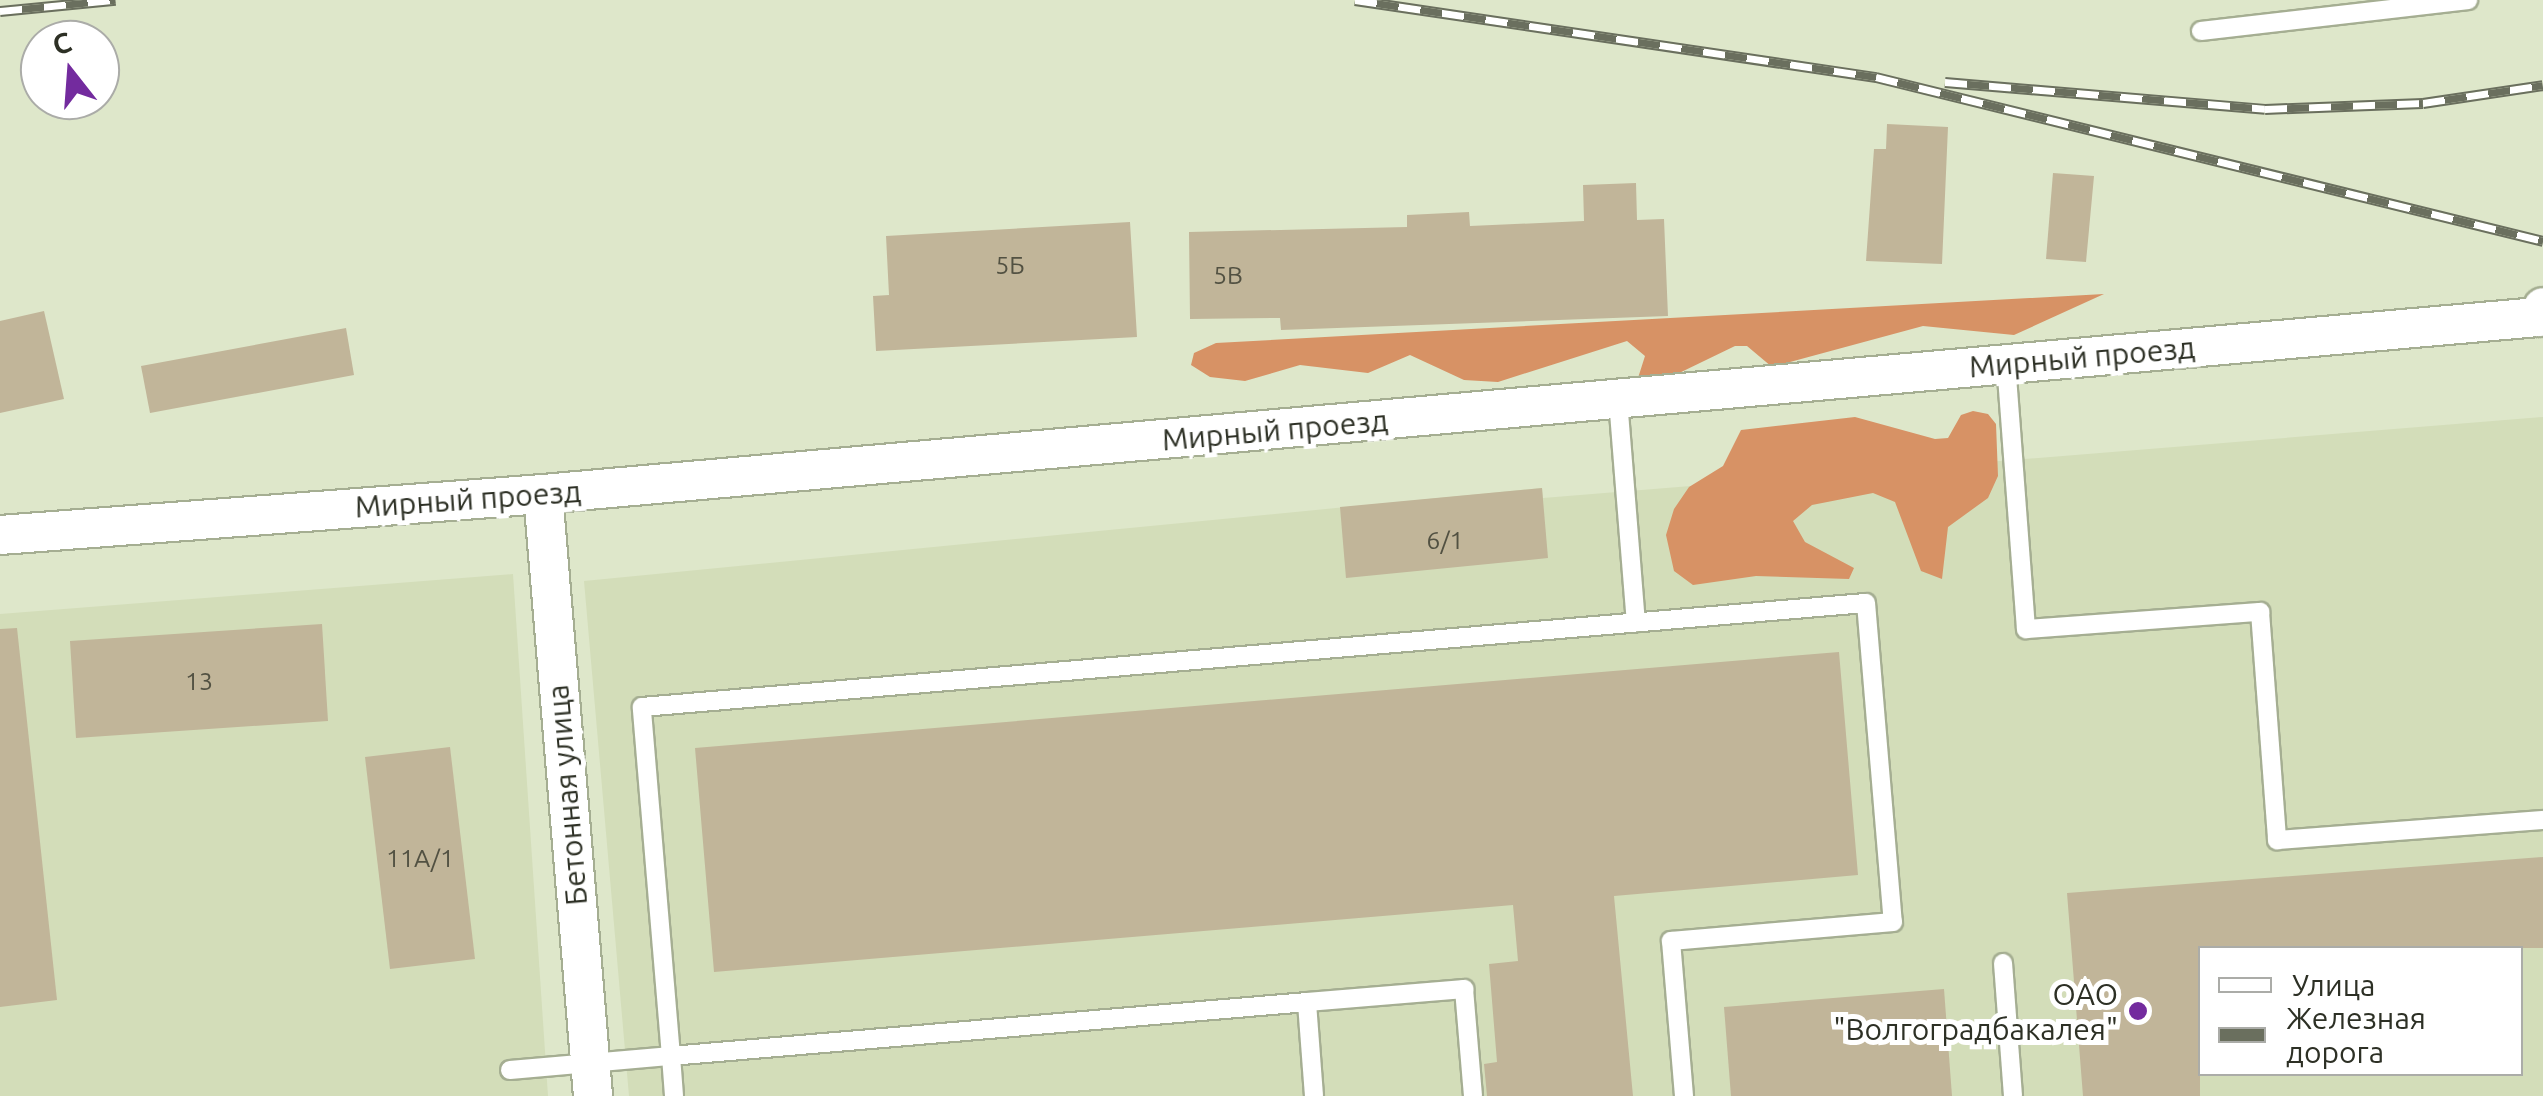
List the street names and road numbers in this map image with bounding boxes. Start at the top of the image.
street label: Мирный проезд [1968,329,2196,385]
street label: Мирный проезд [1161,402,1389,458]
street label: Мирный проезд [354,473,582,525]
street label: Бетонная улица [539,683,595,907]

